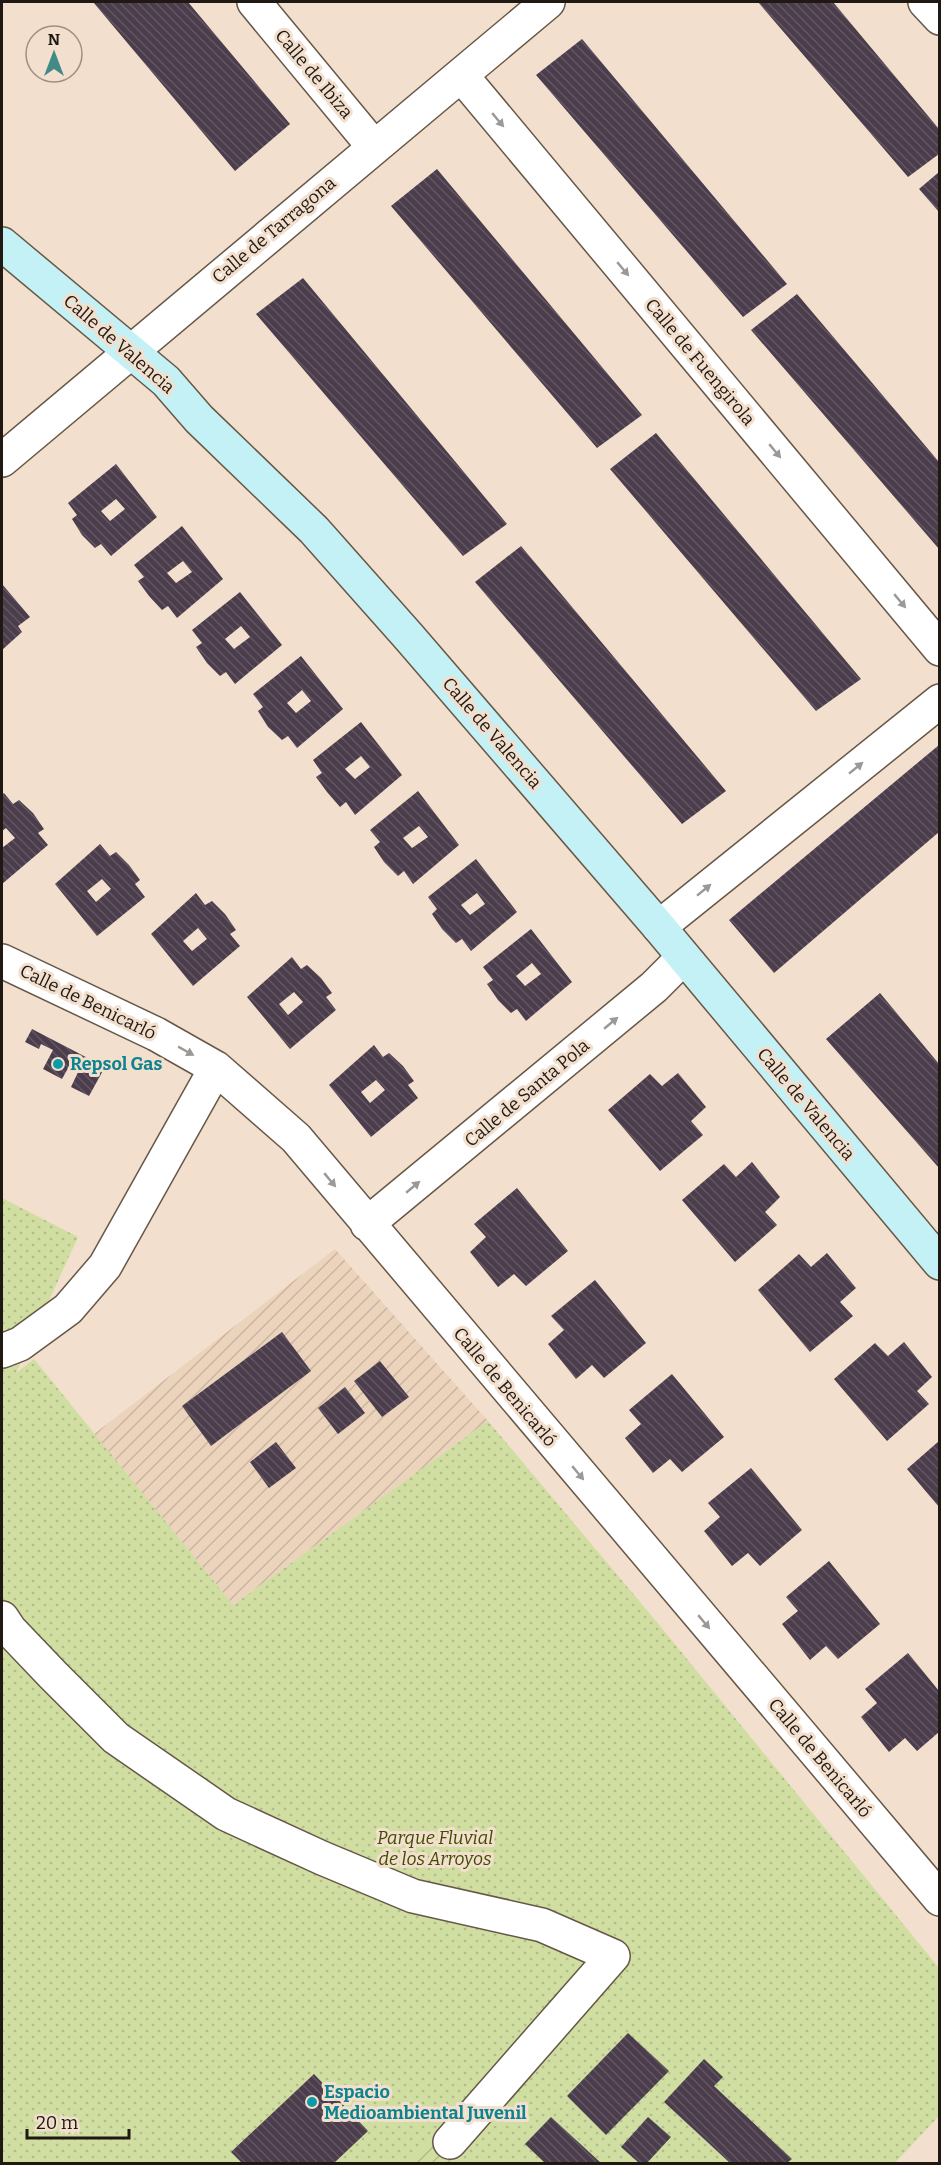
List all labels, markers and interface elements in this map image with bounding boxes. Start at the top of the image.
north arrow [24,24,84,84]
street label: Calle de Ibiza [270,25,358,123]
text: N [48,30,60,49]
one-way arrow [492,112,505,128]
street label: Calle de Tarragona [208,172,340,288]
one-way arrow [616,261,629,276]
street label: Calle de Valencia [59,290,179,398]
street label: Calle de Fuengirola [640,294,760,430]
one-way arrow [768,443,781,458]
one-way arrow [893,593,906,608]
street label: Calle de Valencia [438,673,546,793]
one-way arrow [848,761,864,774]
one-way arrow [696,884,711,897]
street label: Calle de Benicarló [16,959,160,1045]
one-way arrow [603,1016,619,1029]
street label: Calle de Santa Pola [460,1034,594,1152]
street label: Calle de Valencia [753,1043,860,1165]
one-way arrow [178,1046,195,1056]
place label: Repsol Gas [70,1053,162,1075]
marker: Repsol Gas [51,1057,65,1071]
one-way arrow [324,1172,337,1188]
one-way arrow [405,1181,420,1194]
street label: Calle de Benicarló [449,1323,561,1451]
one-way arrow [572,1465,585,1481]
one-way arrow [698,1614,711,1630]
street label: Calle de Benicarló [764,1694,876,1822]
park label: Parque Fluvial de los Arroyos [377,1827,493,1870]
place label: Espacio Medioambiental Juvenil [324,2081,527,2124]
marker: Espacio Medioambiental Juvenil [305,2095,319,2109]
scale bar [27,2102,129,2140]
text: 20 m [36,2112,78,2134]

